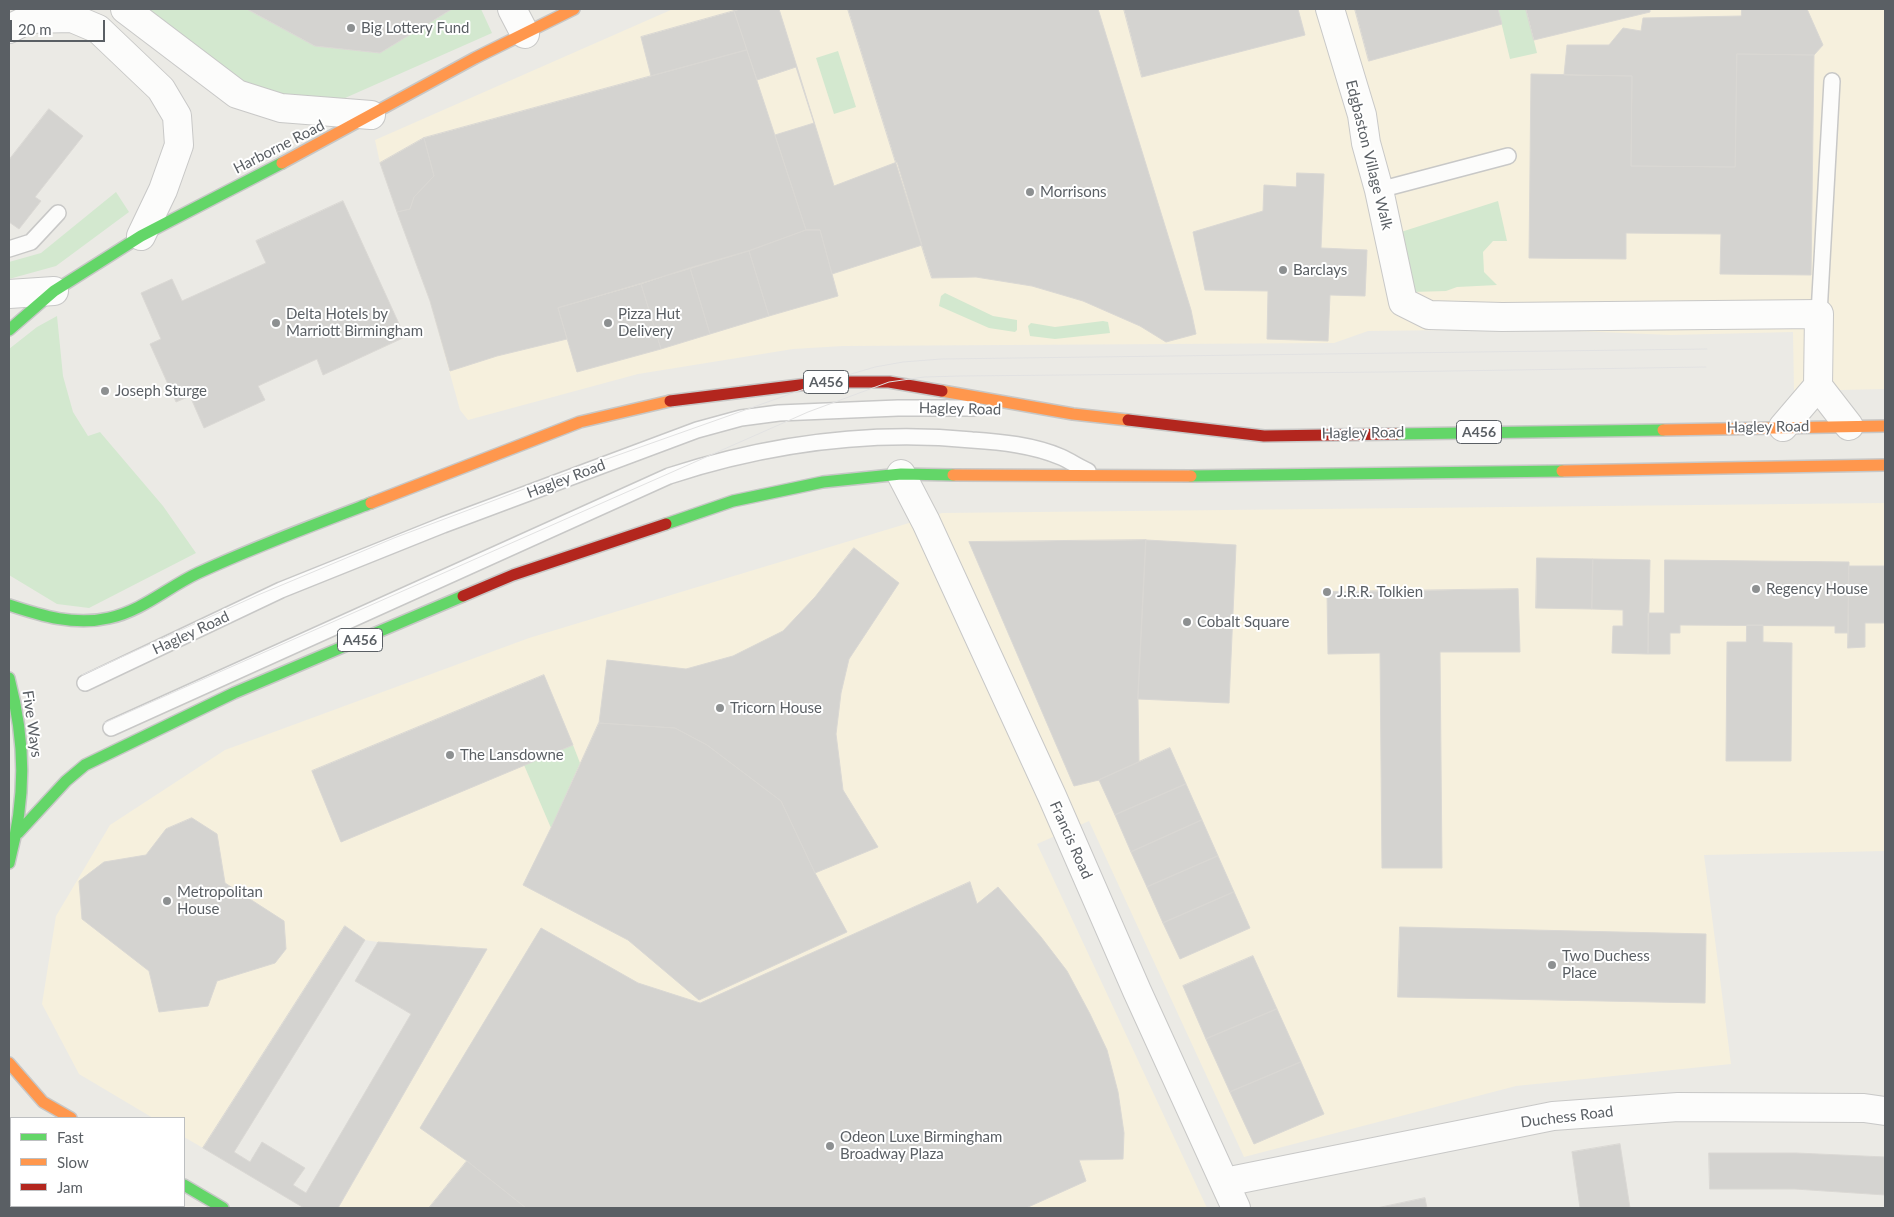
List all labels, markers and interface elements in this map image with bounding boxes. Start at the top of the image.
scale bar [12,10,108,42]
place label: Big Lottery Fund [361,19,470,37]
text: 20 m [18,20,52,38]
marker: Big Lottery Fund [345,22,357,34]
street label: Edgbaston Village Walk [1342,78,1396,232]
street label: Harborne Road [230,116,328,178]
place label: Morrisons [1040,183,1107,201]
marker: Morrisons [1024,186,1036,198]
place label: Barclays [1293,261,1347,279]
marker: Barclays [1277,264,1289,276]
place label: Delta Hotels by Marriott Birmingham [286,305,423,340]
place label: Pizza Hut Delivery [618,305,680,340]
marker: Delta Hotels by Marriott Birmingham [270,317,282,329]
marker: Pizza Hut Delivery [602,317,614,329]
road number: A456 [804,371,848,394]
place label: Joseph Sturge [115,382,207,400]
marker: Joseph Sturge [99,385,111,397]
street label: Hagley Road [919,399,1001,419]
street label: Hagley Road [1727,417,1809,437]
road number: A456 [1456,421,1502,444]
street label: Hagley Road [1322,423,1404,443]
street label: Hagley Road [524,456,608,502]
place label: Regency House [1766,580,1868,598]
place label: J.R.R. Tolkien [1337,583,1423,601]
marker: Regency House [1750,583,1762,595]
marker: J.R.R. Tolkien [1321,586,1333,598]
street label: Hagley Road [150,607,232,659]
place label: Cobalt Square [1197,613,1289,631]
marker: Cobalt Square [1181,616,1193,628]
road number: A456 [338,628,382,652]
street label: Five Ways [18,689,46,759]
place label: Tricorn House [730,699,822,717]
marker: Tricorn House [714,702,726,714]
place label: The Lansdowne [460,746,564,764]
marker: The Lansdowne [444,749,456,761]
street label: Francis Road [1046,798,1096,882]
place label: Metropolitan House [177,883,263,918]
marker: Metropolitan House [161,895,173,907]
place label: Two Duchess Place [1562,947,1650,982]
marker: Two Duchess Place [1546,959,1558,971]
street label: Duchess Road [1520,1102,1614,1132]
legend [10,1117,185,1207]
text: Fast [57,1128,84,1146]
place label: Odeon Luxe Birmingham Broadway Plaza [840,1128,1002,1163]
marker: Odeon Luxe Birmingham Broadway Plaza [824,1140,836,1152]
text: Slow [57,1153,89,1171]
text: Jam [57,1178,83,1196]

